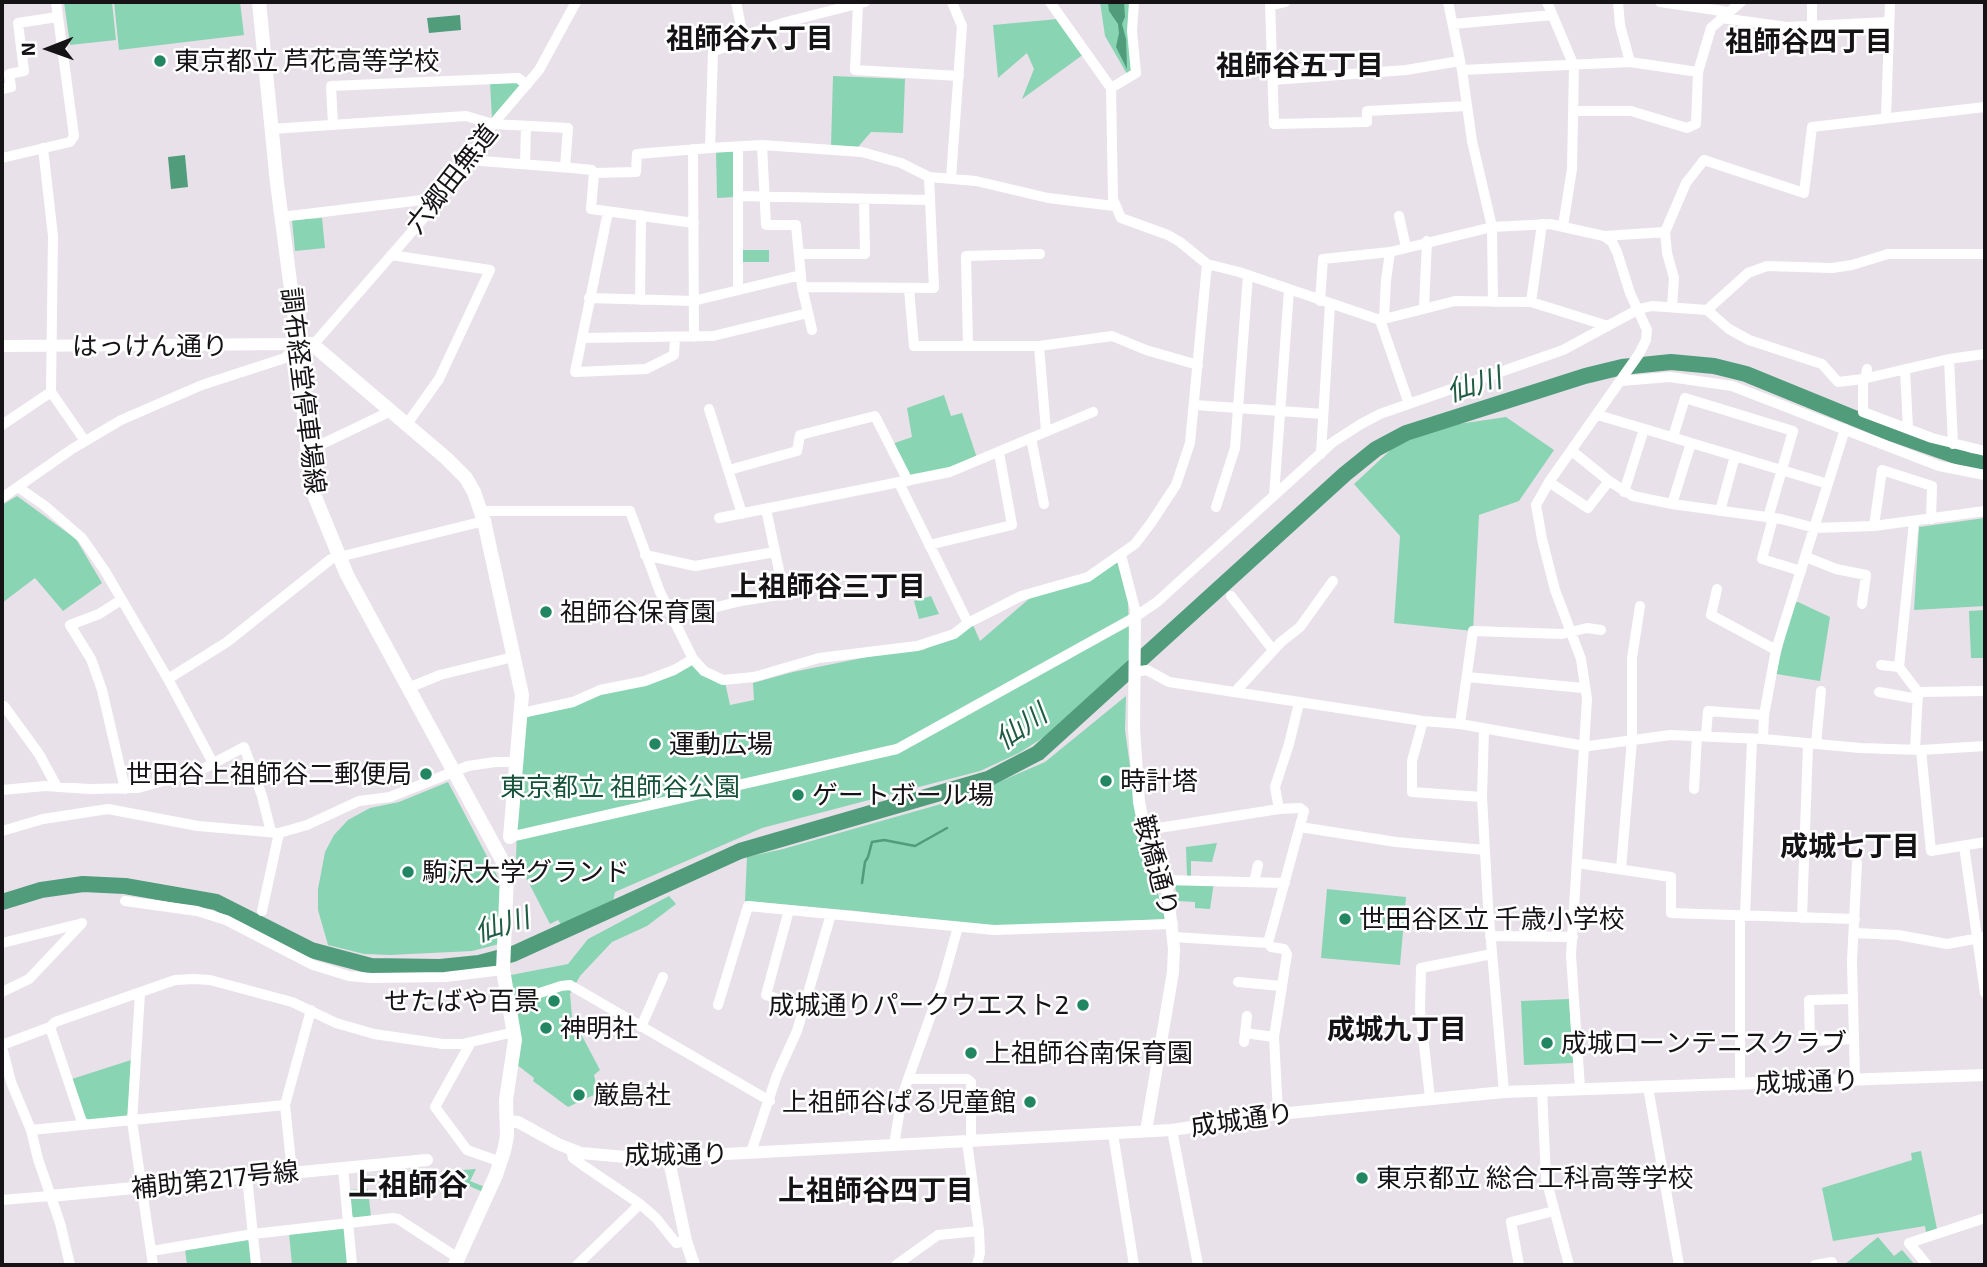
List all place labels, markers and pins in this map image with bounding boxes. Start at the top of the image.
place label: 東京都立 芦花高等学校 [174,45,440,77]
marker: 東京都立 芦花高等学校 [152,53,168,69]
place label: 祖師谷保育園 [560,596,716,628]
marker: 祖師谷保育園 [538,604,554,620]
place label: 運動広場 [669,728,773,760]
marker: 運動広場 [647,736,663,752]
place label: 世田谷上祖師谷二郵便局 [126,758,412,790]
place label: 時計塔 [1120,765,1198,797]
marker: 世田谷上祖師谷二郵便局 [418,766,434,782]
marker: 時計塔 [1098,773,1114,789]
place label: ゲートボール場 [812,779,994,811]
marker: ゲートボール場 [790,787,806,803]
place label: 駒沢大学グランド [422,856,630,888]
marker: 駒沢大学グランド [400,864,416,880]
place label: 世田谷区立 千歳小学校 [1359,903,1625,935]
marker: 世田谷区立 千歳小学校 [1337,911,1353,927]
place label: せたばや百景 [384,985,540,1017]
place label: 成城通りパークウエスト2 [768,989,1069,1021]
marker: せたばや百景 [546,993,562,1009]
marker: 成城通りパークウエスト2 [1075,997,1091,1013]
place label: 神明社 [560,1012,638,1044]
marker: 神明社 [538,1020,554,1036]
place label: 成城ローンテニスクラブ [1561,1027,1847,1059]
marker: 成城ローンテニスクラブ [1539,1035,1555,1051]
place label: 上祖師谷南保育園 [985,1037,1193,1069]
marker: 上祖師谷南保育園 [963,1045,979,1061]
place label: 厳島社 [593,1079,671,1111]
place label: 上祖師谷ぱる児童館 [782,1086,1016,1118]
marker: 厳島社 [571,1087,587,1103]
marker: 上祖師谷ぱる児童館 [1022,1094,1038,1110]
place label: 東京都立 総合工科高等学校 [1376,1162,1694,1194]
marker: 東京都立 総合工科高等学校 [1354,1170,1370,1186]

